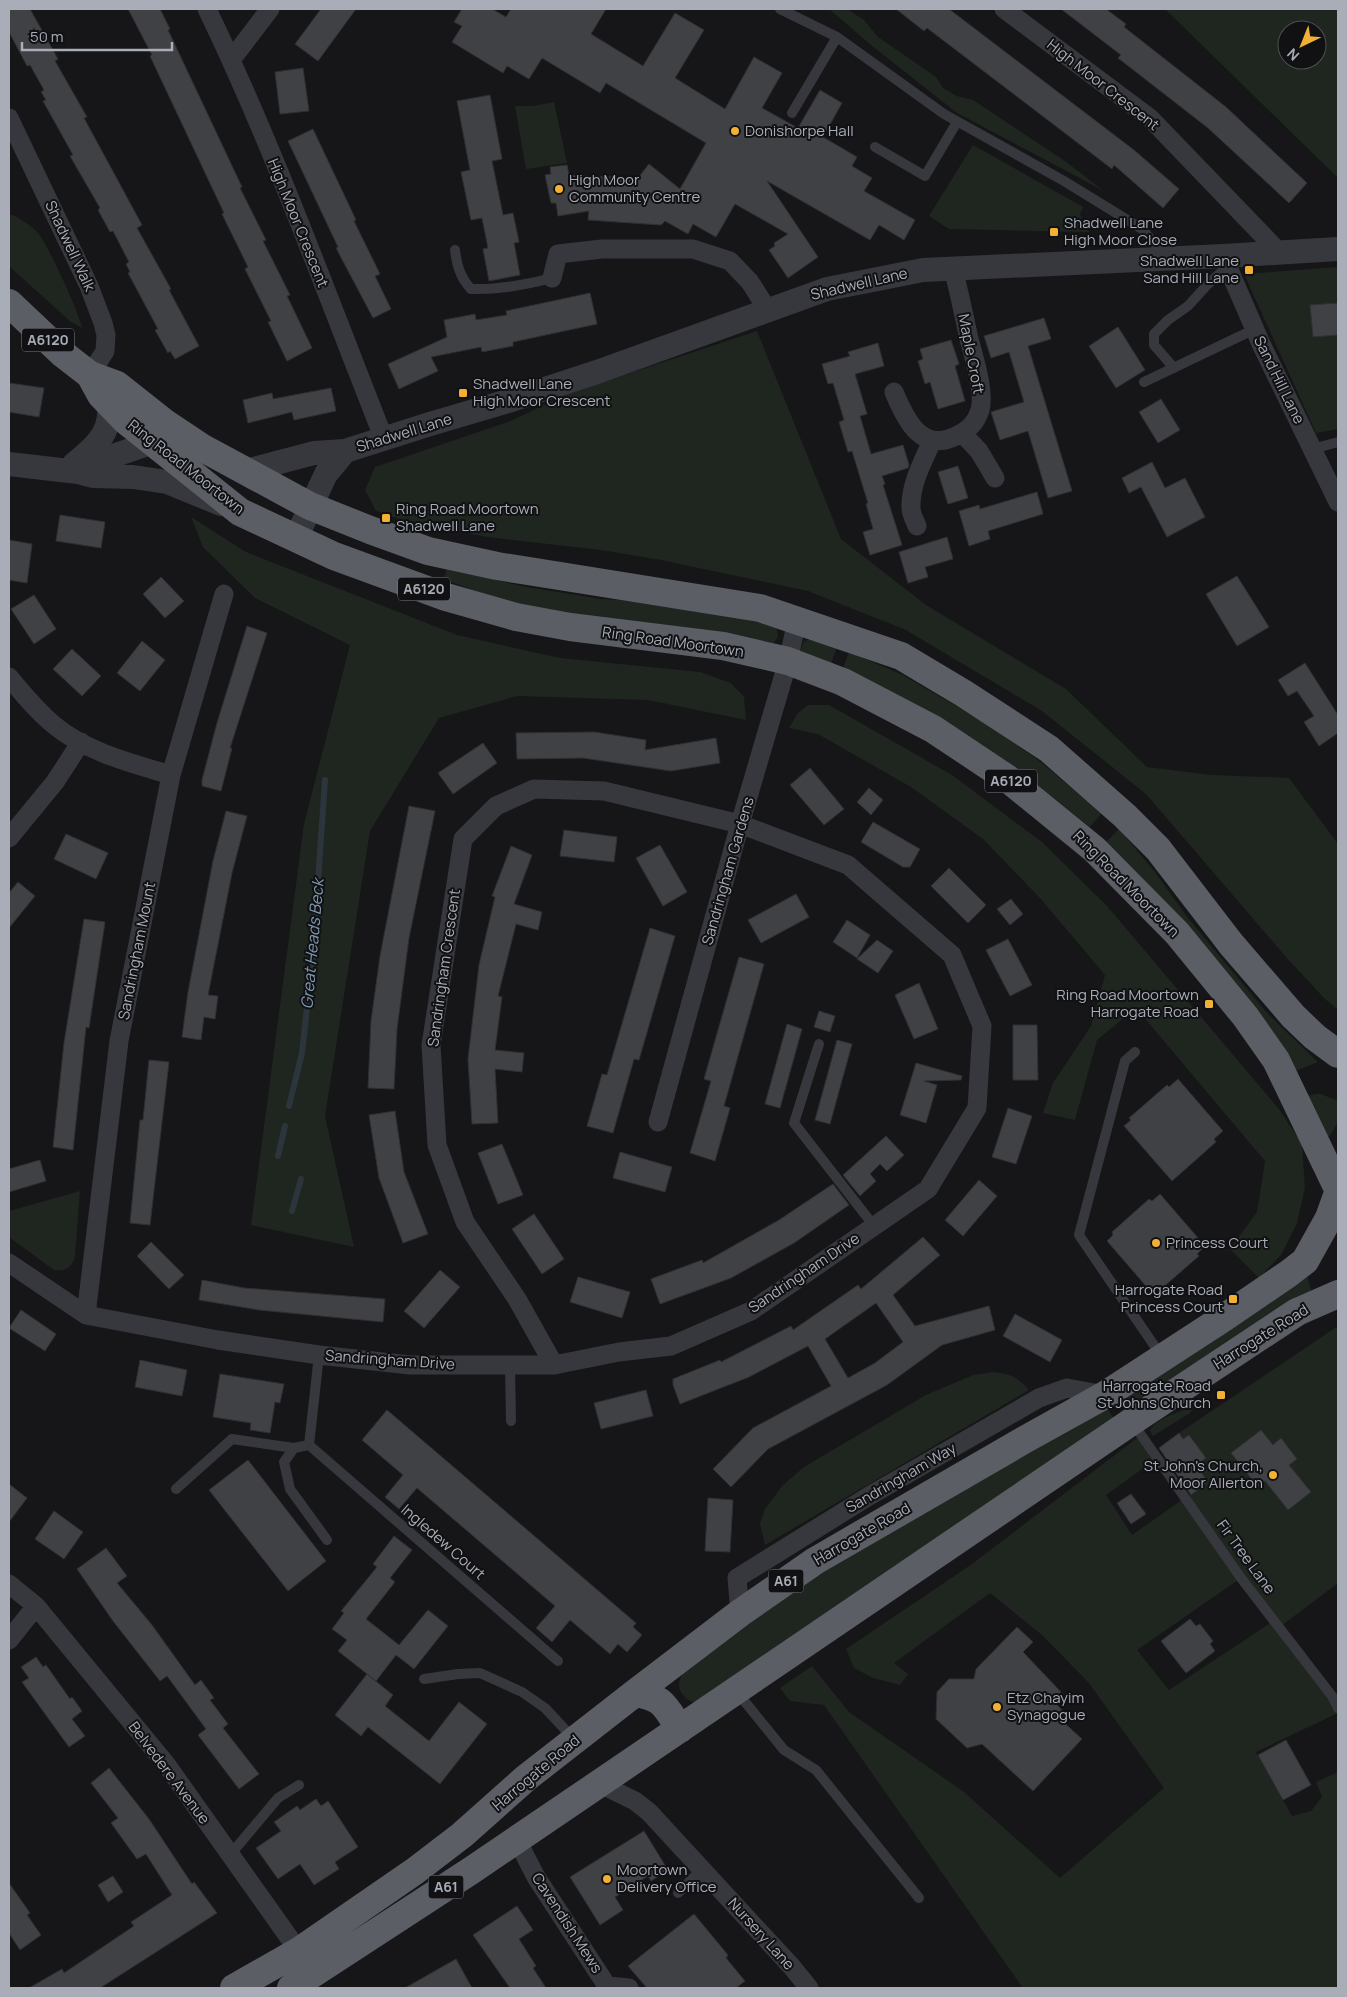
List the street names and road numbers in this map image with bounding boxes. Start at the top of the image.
street label: High Moor Crescent [1043,34,1164,135]
street label: High Moor Crescent [263,155,334,290]
street label: Shadwell Walk [40,197,101,295]
street label: Shadwell Lane [808,262,910,305]
street label: Maple Croft [953,312,990,396]
road number: A6120 [22,328,74,352]
street label: Sand Hill Lane [1249,332,1310,428]
street label: Shadwell Lane [353,408,454,457]
street label: Ring Road Moortown [124,414,249,519]
road number: A6120 [398,578,450,600]
street label: Ring Road Moortown [601,621,745,662]
road number: A6120 [985,769,1037,792]
street label: Sandringham Gardens [696,794,759,947]
street label: Ring Road Moortown [1068,826,1184,942]
street label: Sandringham Mount [113,880,160,1022]
street label: Sandringham Crescent [422,888,465,1048]
street label: Sandringham Drive [744,1227,864,1318]
street label: Harrogate Road [1209,1299,1312,1374]
street label: Sandringham Drive [324,1344,456,1375]
street label: Sandringham Way [842,1437,960,1518]
street label: Harrogate Road [810,1497,914,1570]
street label: Ingledew Court [397,1499,490,1584]
street label: Fir Tree Lane [1212,1515,1281,1598]
road number: A61 [768,1570,804,1592]
street label: Belvedere Avenue [124,1717,215,1829]
street label: Harrogate Road [487,1730,584,1815]
street label: Cavendish Mews [527,1868,608,1977]
road number: A61 [428,1875,464,1898]
street label: Nursery Lane [723,1893,800,1975]

